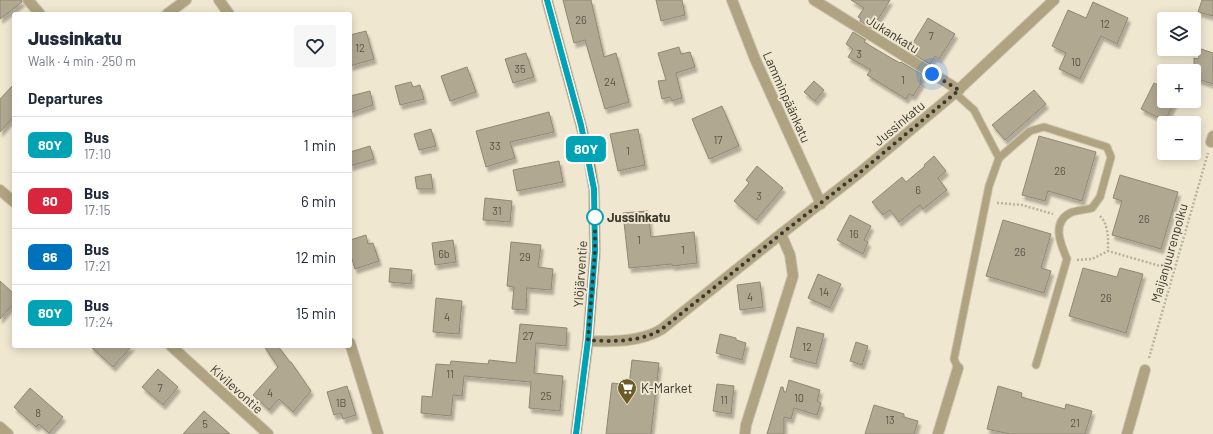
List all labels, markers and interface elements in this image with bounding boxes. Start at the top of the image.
street label: Jukankatu [864,12,922,56]
map controls [1157,12,1201,160]
button: layers [1157,12,1201,56]
house number: 26 [575,13,587,26]
house number: 12 [1100,17,1110,30]
button: heart [294,25,336,67]
text: Jussinkatu [28,26,122,49]
house number: 7 [928,29,934,42]
house number: 12 [355,41,365,54]
house number: 3 [856,47,862,60]
street label: Lamminpäänkatu [760,49,814,145]
text: Walk · 4 min · 250 m [28,53,136,69]
house number: 10 [1071,55,1081,68]
house number: 35 [514,62,526,75]
your location [922,64,942,84]
button: + [1157,64,1201,108]
house number: 1 [901,73,905,86]
house number: 24 [604,75,616,88]
text: Departures [28,89,103,107]
street label: Jussinkatu [870,97,928,149]
button: − [1157,116,1201,160]
text: Bus [84,128,109,146]
house number: 17 [713,133,723,146]
text: 80Y [38,136,62,153]
text: 1 min [303,136,336,154]
line badge: 80Y [563,136,609,162]
house number: 33 [489,139,501,152]
text: 80Y [574,140,598,157]
house number: 1 [626,144,630,157]
text: 17:10 [84,146,111,162]
house number: 26 [1054,164,1066,177]
house number: 6 [915,183,921,196]
text: Bus [84,184,109,202]
house number: 3 [756,189,762,202]
text: 80 [42,192,58,209]
text: 6 min [301,192,336,210]
text: 17:15 [84,202,110,218]
street label: Maijanjuurenpolku [1147,202,1191,304]
house number: 31 [492,204,502,217]
marker: Jussinkatu [586,208,604,226]
place label: Jussinkatu [607,209,670,225]
house number: 26 [1138,212,1150,225]
house number: 16 [849,227,859,240]
house number: 1 [637,233,641,246]
text: Bus [84,240,109,258]
street label: Ylöjärventie [570,240,590,308]
house number: 1 [681,243,685,256]
house number: 26 [1014,245,1026,258]
house number: 6b [438,247,450,260]
text: 86 [42,248,58,265]
text: 12 min [295,248,336,266]
house number: 29 [519,250,531,263]
text: 17:21 [84,258,110,274]
house number: 14 [819,285,829,298]
house number: 4 [747,290,753,303]
house number: 26 [1100,291,1112,304]
text: Bus [84,296,109,314]
text: 80Y [38,304,62,321]
text: 15 min [296,304,336,322]
house number: 4 [444,310,450,323]
text: 17:24 [84,314,113,330]
house number: 27 [522,329,534,342]
house number: 12 [802,340,812,353]
street label: Kivilevontie [207,361,267,417]
house number: 11 [446,367,454,380]
supermarket icon: K-Market [616,377,638,405]
place label: K-Market [641,380,692,396]
house number: 7 [157,381,163,394]
house number: 4 [267,386,273,399]
house number: 25 [540,389,552,402]
house number: 10 [794,391,804,404]
house number: 11 [720,393,728,406]
house number: 1B [336,396,346,409]
house number: 8 [35,406,41,419]
house number: 13 [885,413,895,426]
house number: 21 [1070,416,1080,429]
house number: 5 [202,417,208,430]

